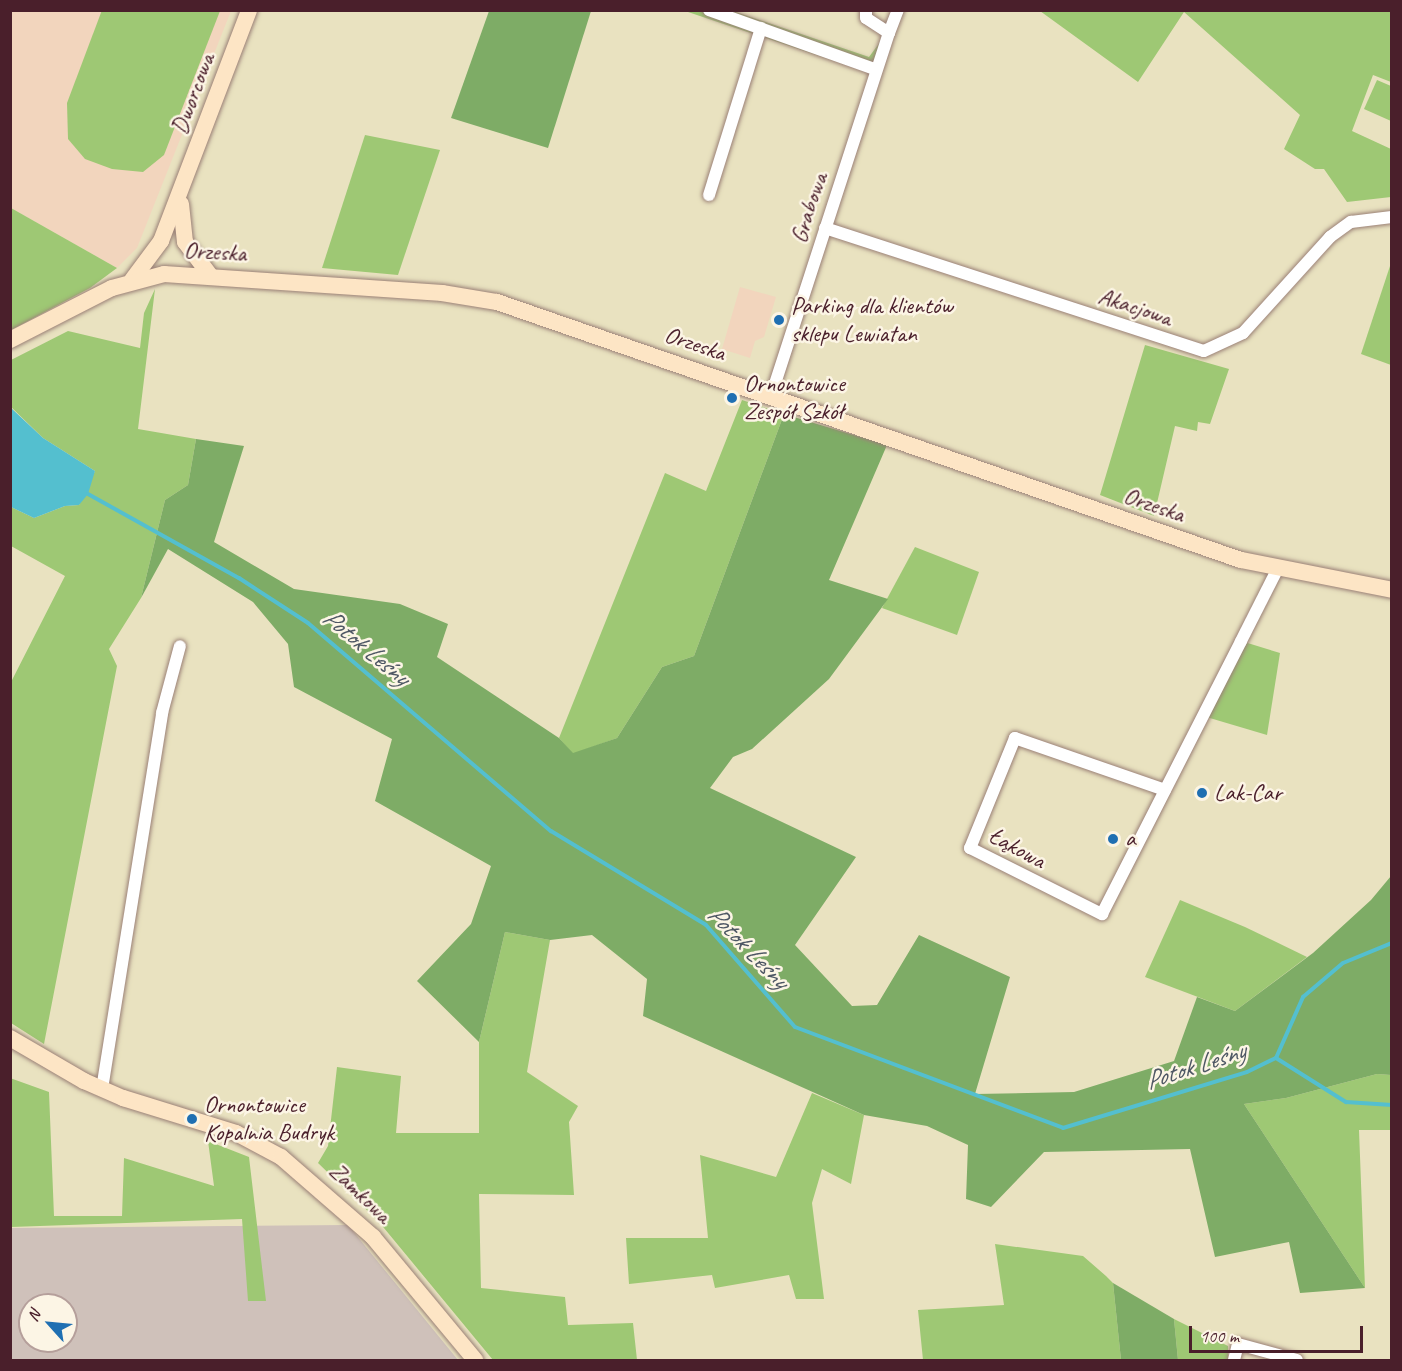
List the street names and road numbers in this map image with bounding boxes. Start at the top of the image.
street label: Dworcowa [165,50,221,138]
street label: Grabowa [784,169,834,247]
street label: Orzeska [183,236,247,268]
street label: Akacjowa [1095,282,1175,332]
street label: Orzeska [661,320,729,368]
street label: Orzeska [1120,481,1188,529]
street label: Łąkowa [984,821,1050,875]
street label: Zamkowa [323,1157,397,1229]

